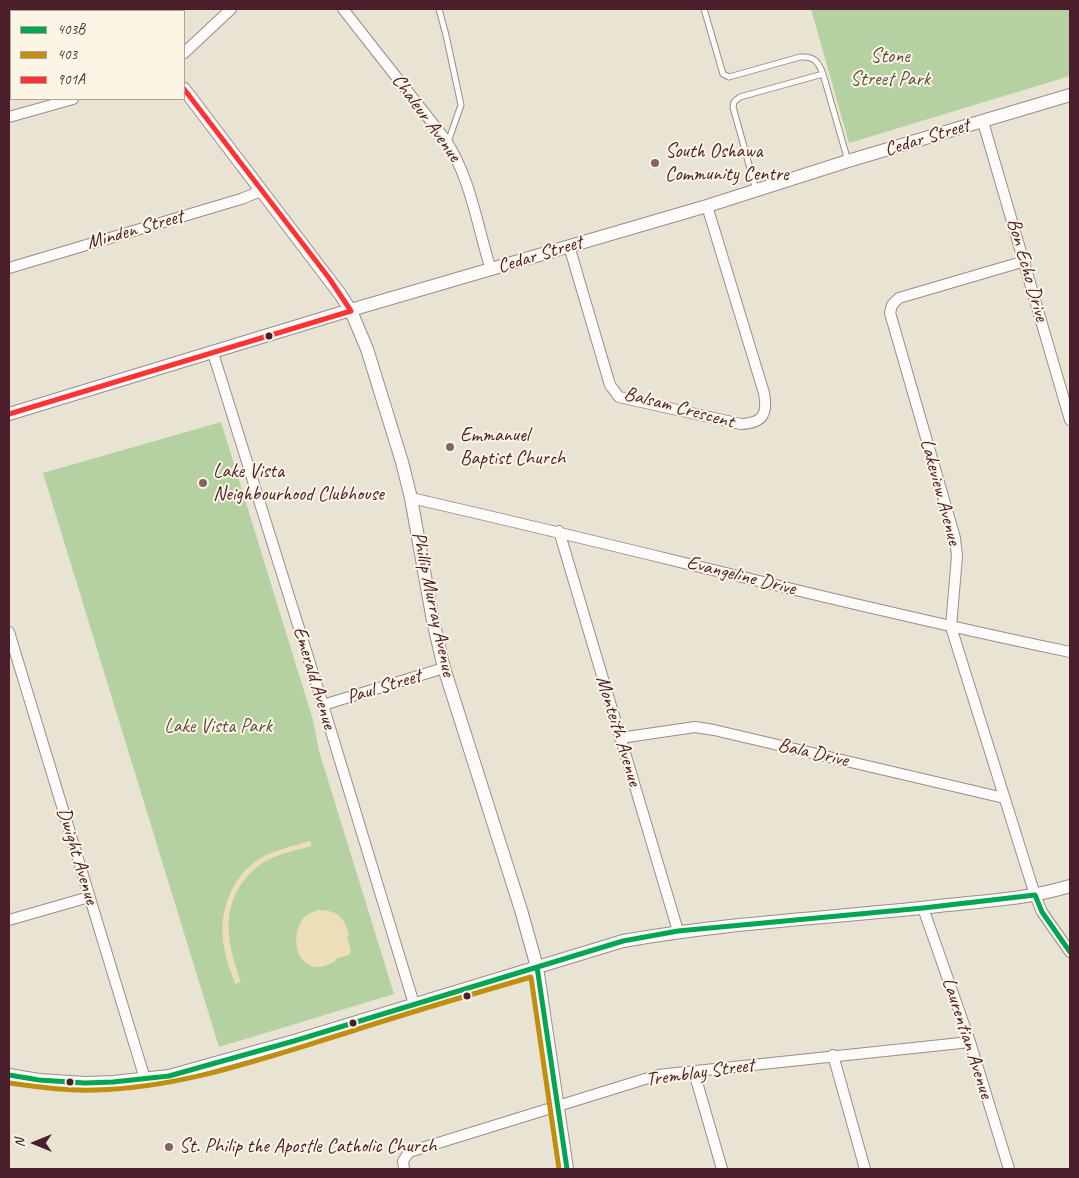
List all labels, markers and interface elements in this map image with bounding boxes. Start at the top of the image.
legend [10,10,185,100]
text: 403B [57,20,85,39]
text: 403 [57,45,77,64]
park label: Stone Street Park [850,45,930,92]
street label: Chaleur Avenue [386,69,466,167]
text: 901A [57,70,85,89]
street label: Cedar Street [882,114,972,162]
place label: South Oshawa Community Centre [665,140,789,187]
marker: South Oshawa Community Centre [649,157,661,169]
street label: Minden Street [84,205,186,255]
street label: Bon Echo Drive [1001,216,1053,324]
street label: Cedar Street [495,231,585,279]
unlabelled marker [264,331,274,341]
street label: Balsam Crescent [621,382,737,434]
place label: Emmanuel Baptist Church [460,424,565,471]
street label: Lakeview Avenue [914,436,966,548]
marker: Emmanuel Baptist Church [444,441,456,453]
place label: Lake Vista Neighbourhood Clubhouse [213,460,384,507]
marker: Lake Vista Neighbourhood Clubhouse [197,477,209,489]
street label: Phillip Murray Avenue [406,530,460,678]
street label: Evangeline Drive [684,551,798,601]
street label: Emerald Avenue [287,624,341,732]
street label: Paul Street [344,664,424,710]
street label: Monteith Avenue [590,673,646,789]
park label: Lake Vista Park [164,715,272,739]
street label: Bala Drive [776,733,850,773]
street label: Dwight Avenue [51,805,103,907]
street label: Laurentian Avenue [936,975,998,1101]
unlabelled marker [462,991,472,1001]
unlabelled marker [348,1018,358,1028]
street label: Tremblay Street [644,1054,756,1092]
unlabelled marker [65,1077,75,1087]
north arrow [10,1118,60,1168]
place label: St. Philip the Apostle Catholic Church [179,1135,436,1159]
text: N [11,1139,28,1147]
marker: St. Philip the Apostle Catholic Church [163,1141,175,1153]

